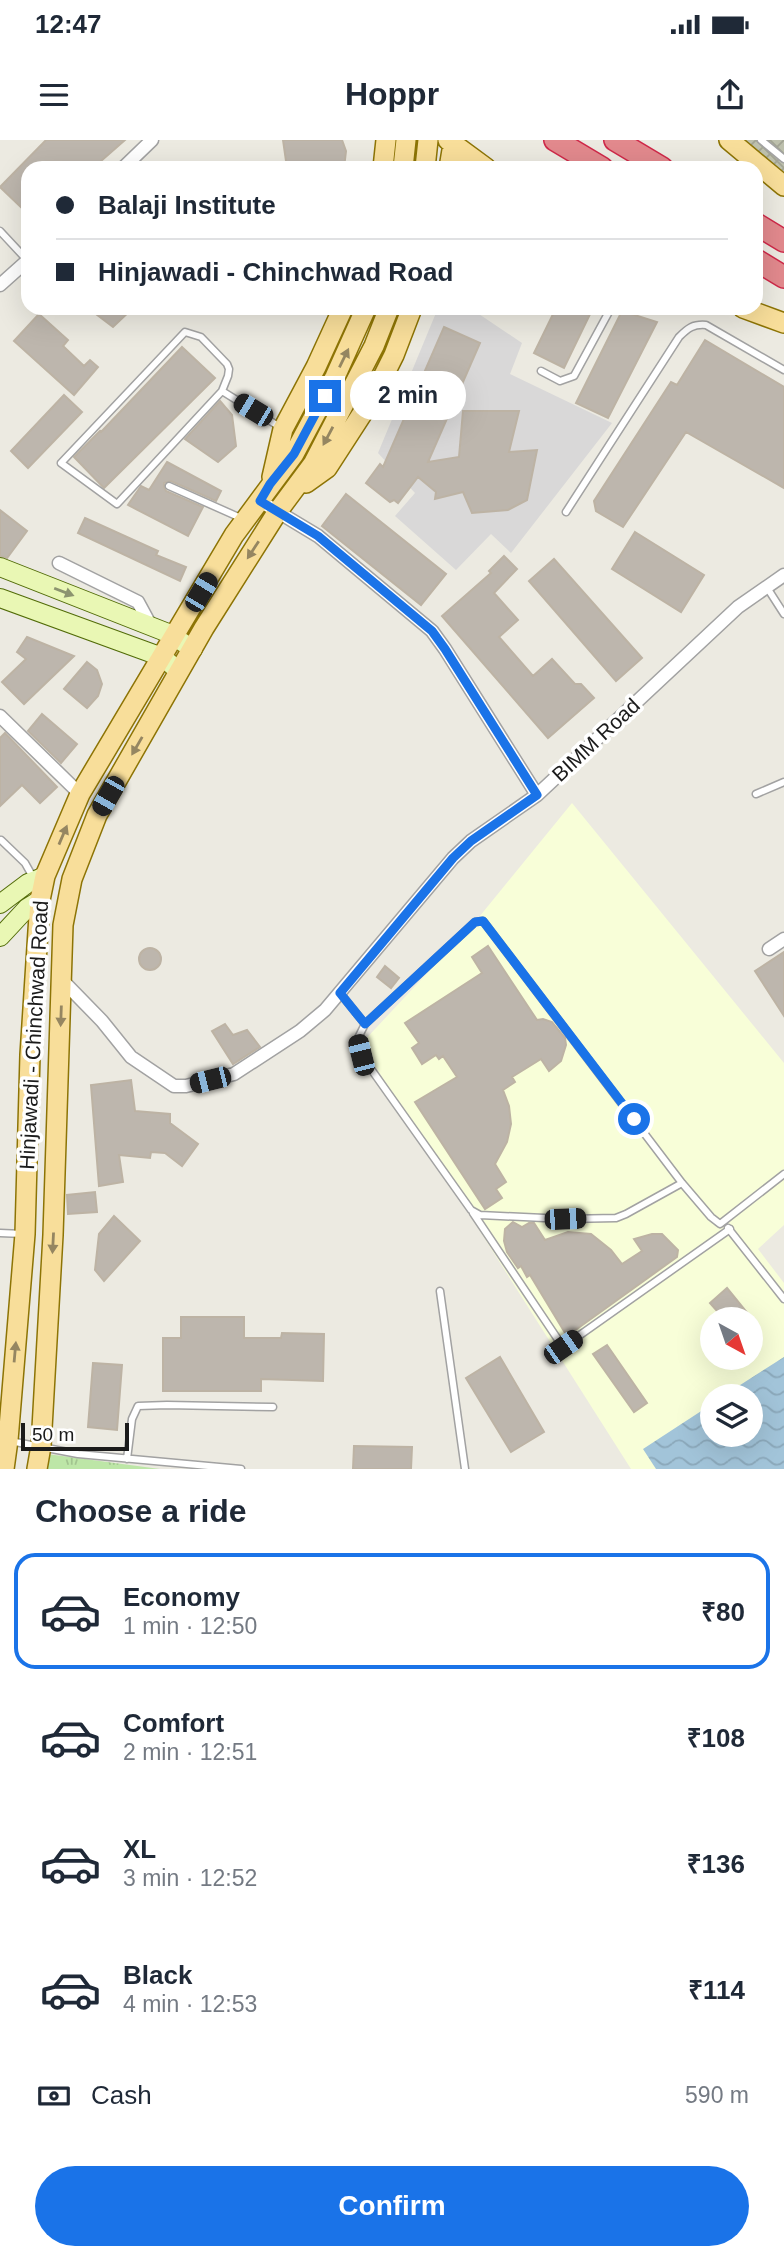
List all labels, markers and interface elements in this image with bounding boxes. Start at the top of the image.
text: 12:47 [35,9,102,39]
icon: menu [35,76,73,114]
text: Hoppr [345,76,439,112]
icon: share [711,76,749,114]
text: Balaji Institute [98,190,276,220]
text: Hinjawadi - Chinchwad Road [98,257,453,287]
one-way arrow [339,348,350,368]
callout: 2 min [350,372,465,420]
route end [309,380,341,412]
text: 2 min [378,382,438,408]
car [230,390,277,430]
one-way arrow [322,426,334,446]
one-way arrow [247,541,260,560]
car [182,569,221,615]
one-way arrow [53,587,74,598]
street label: BIMM Road [547,693,644,786]
one-way arrow [131,737,143,756]
car [89,773,128,819]
one-way arrow [57,824,68,845]
street label: Hinjawadi - Chinchwad Road [15,900,52,1170]
one-way arrow [56,1005,67,1027]
car [346,1032,377,1078]
car [188,1065,233,1095]
route start [618,1103,650,1135]
car [544,1208,587,1230]
one-way arrow [47,1233,58,1255]
north arrow [700,1307,763,1370]
map controls [700,1307,763,1447]
car [540,1326,587,1368]
one-way arrow [10,1341,21,1363]
button: layers [700,1384,763,1447]
scale bar [21,1420,130,1452]
text: 50 m [32,1424,74,1445]
text: Choose a ride [35,1493,247,1529]
icon: car [39,1580,102,1643]
text: Economy [123,1582,240,1612]
text: ₹80 [701,1597,745,1627]
text: 1 min · 12:50 [123,1613,257,1639]
icon: car [39,1706,102,1769]
text: Comfort [123,1708,224,1738]
text: ₹108 [687,1723,745,1753]
text: 2 min · 12:51 [123,1739,257,1765]
icon: car [39,1832,102,1895]
text: XL [123,1834,156,1864]
text: ₹136 [687,1849,745,1879]
text: 3 min · 12:52 [123,1865,257,1891]
icon: car [39,1958,102,2021]
text: Black [123,1960,192,1990]
text: ₹114 [688,1975,745,2005]
text: 4 min · 12:53 [123,1991,257,2017]
icon: cash [35,2077,73,2115]
text: Cash [91,2080,152,2110]
text: 590 m [685,2082,749,2108]
button: Confirm [35,2166,749,2246]

